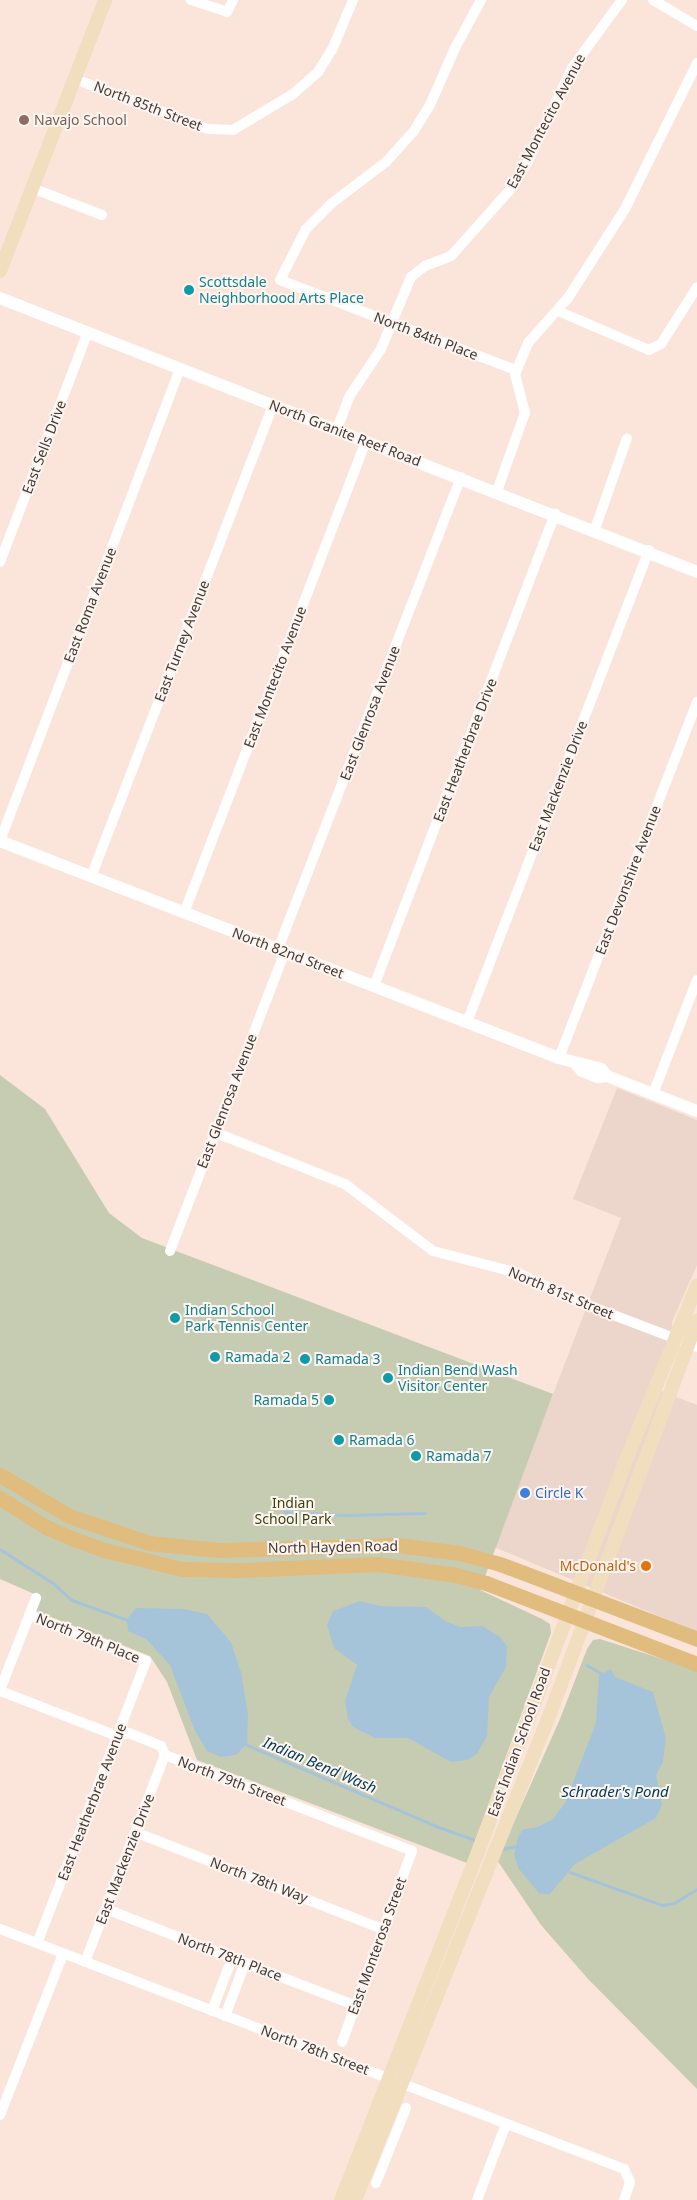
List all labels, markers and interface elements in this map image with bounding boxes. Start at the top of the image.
street label: East Montecito Avenue [503,51,589,191]
street label: North 85th Street [91,78,205,134]
place label: Navajo School [34,112,127,128]
marker: Navajo School [18,114,30,126]
place label: Scottsdale Neighborhood Arts Place [199,274,364,306]
marker: Scottsdale Neighborhood Arts Place [183,284,195,296]
street label: North 84th Place [372,308,480,364]
street label: North Granite Reef Road [267,396,423,470]
street label: East Sells Drive [18,398,70,496]
street label: East Roma Avenue [60,545,120,665]
street label: East Turney Avenue [151,578,213,704]
street label: East Montecito Avenue [240,604,310,750]
street label: East Glenrosa Avenue [337,643,403,783]
street label: East Heatherbrae Drive [430,676,500,824]
street label: East Mackenzie Drive [525,718,591,854]
street label: East Devonshire Avenue [592,803,664,957]
street label: North 82nd Street [230,924,346,982]
street label: East Glenrosa Avenue [194,1031,260,1171]
street label: North 81st Street [506,1263,616,1323]
place label: Indian School Park Tennis Center [185,1302,308,1334]
marker: Indian School Park Tennis Center [169,1312,181,1324]
place label: Ramada 2 [225,1349,291,1365]
marker: Ramada 2 [209,1351,221,1363]
place label: Ramada 3 [315,1351,381,1367]
marker: Ramada 3 [299,1353,311,1365]
place label: Indian Bend Wash Visitor Center [398,1362,518,1394]
marker: Indian Bend Wash Visitor Center [382,1372,394,1384]
place label: Ramada 5 [253,1392,319,1408]
marker: Ramada 5 [323,1394,335,1406]
place label: Ramada 6 [349,1432,415,1448]
marker: Ramada 6 [333,1434,345,1446]
place label: Ramada 7 [426,1448,492,1464]
marker: Ramada 7 [410,1450,422,1462]
place label: Circle K [535,1485,583,1501]
marker: Circle K [519,1487,531,1499]
park label: Indian School Park [255,1495,331,1528]
street label: North Hayden Road [268,1537,398,1557]
place label: McDonald's [560,1558,636,1574]
marker: McDonald's [640,1560,652,1572]
street label: North 79th Place [34,1610,142,1666]
street label: East Indian School Road [484,1665,554,1819]
street label: East Heatherbrae Avenue [54,1721,130,1883]
water label: Indian Bend Wash [261,1733,379,1797]
street label: North 79th Street [175,1753,289,1809]
water label: Schrader's Pond [561,1783,669,1801]
street label: East Mackenzie Drive [92,1791,158,1927]
street label: North 78th Way [208,1854,310,1906]
street label: East Monterosa Street [344,1875,410,2017]
street label: North 78th Place [176,1929,284,1985]
street label: North 78th Street [258,2022,372,2078]

